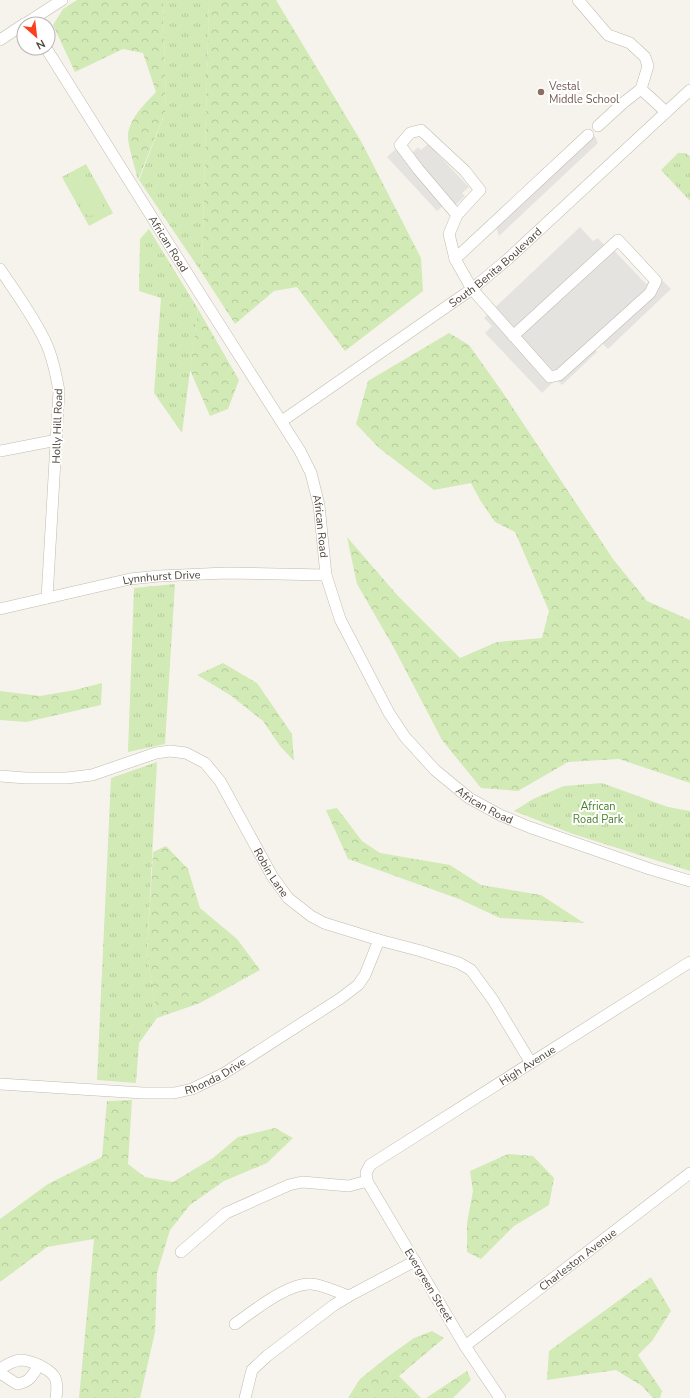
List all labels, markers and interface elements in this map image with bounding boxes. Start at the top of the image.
north arrow [16,16,56,56]
text: N [33,36,48,53]
place label: Vestal Middle School [548,79,620,107]
marker: Vestal Middle School [536,87,546,97]
street label: African Road [145,213,191,275]
street label: South Benita Boulevard [446,224,545,311]
street label: Holly Hill Road [49,388,66,464]
street label: African Road [309,493,331,558]
street label: Lynnhurst Drive [121,567,201,588]
street label: African Road [452,783,515,828]
park label: African Road Park [573,799,624,827]
street label: Robin Lane [250,845,292,900]
street label: High Avenue [497,1042,559,1089]
street label: Rhonda Drive [183,1054,249,1098]
street label: Charleston Avenue [536,1225,620,1295]
street label: Evergreen Street [401,1246,456,1325]

